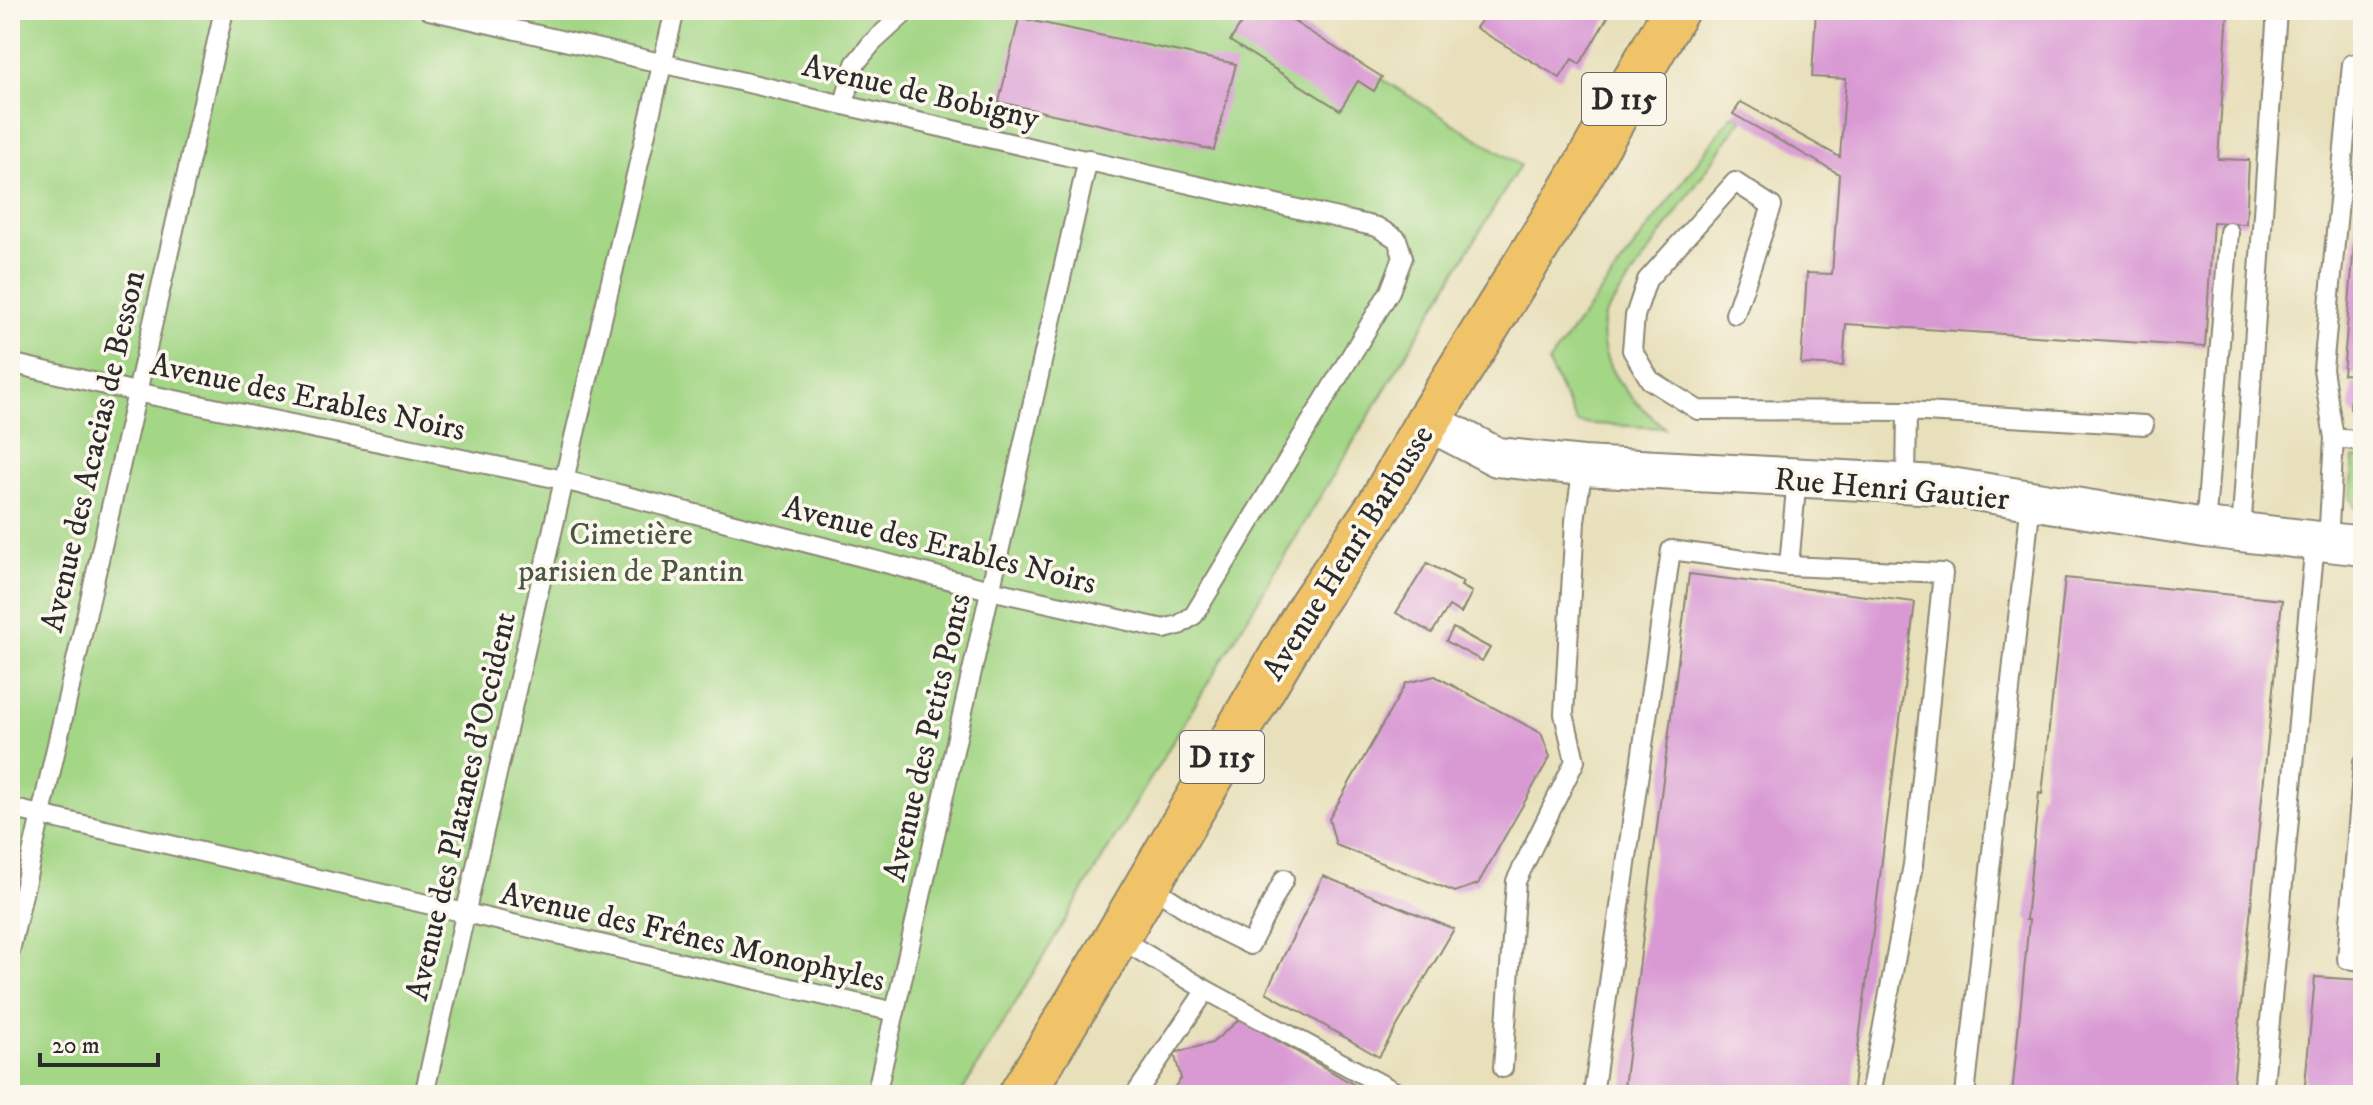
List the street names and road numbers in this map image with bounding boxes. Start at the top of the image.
street label: Avenue de Bobigny [798,46,1044,140]
road number: D 115 [1582,73,1666,125]
street label: Avenue des Acacias de Besson [33,266,155,636]
street label: Avenue des Erables Noirs [146,345,469,451]
street label: Avenue Henri Barbusse [1254,418,1443,688]
street label: Rue Henri Gautier [1773,460,2011,520]
street label: Avenue des Erables Noirs [779,488,1100,604]
street label: Avenue des Petits Ponts [875,589,981,885]
street label: Avenue des Platanes d'Occident [398,608,526,1005]
road number: D 115 [1180,731,1264,783]
street label: Avenue des Frênes Monophyles [496,874,889,1002]

